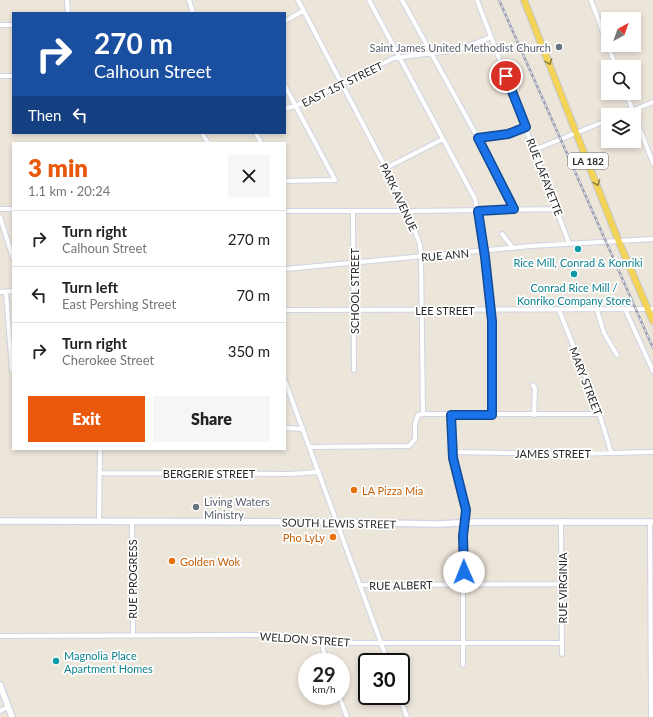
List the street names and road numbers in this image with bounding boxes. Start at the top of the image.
street label: EAST 1ST STREET [299,59,385,109]
street label: RUE LAFAYETTE [524,136,566,218]
road number: LA 182 [568,153,608,169]
street label: PARK AVENUE [378,161,420,233]
street label: RUE ANN [421,246,469,264]
street label: SCHOOL STREET [348,247,361,334]
street label: LEE STREET [415,304,475,317]
street label: MARY STREET [567,345,605,417]
street label: JAMES STREET [515,447,591,460]
street label: BERGERIE STREET [163,467,256,480]
street label: SOUTH LEWIS STREET [282,516,397,531]
street label: RUE PROGRESS [126,539,139,619]
street label: RUE VIRGINIA [556,552,569,624]
street label: RUE ALBERT [369,578,433,592]
street label: WELDON STREET [259,629,351,649]

